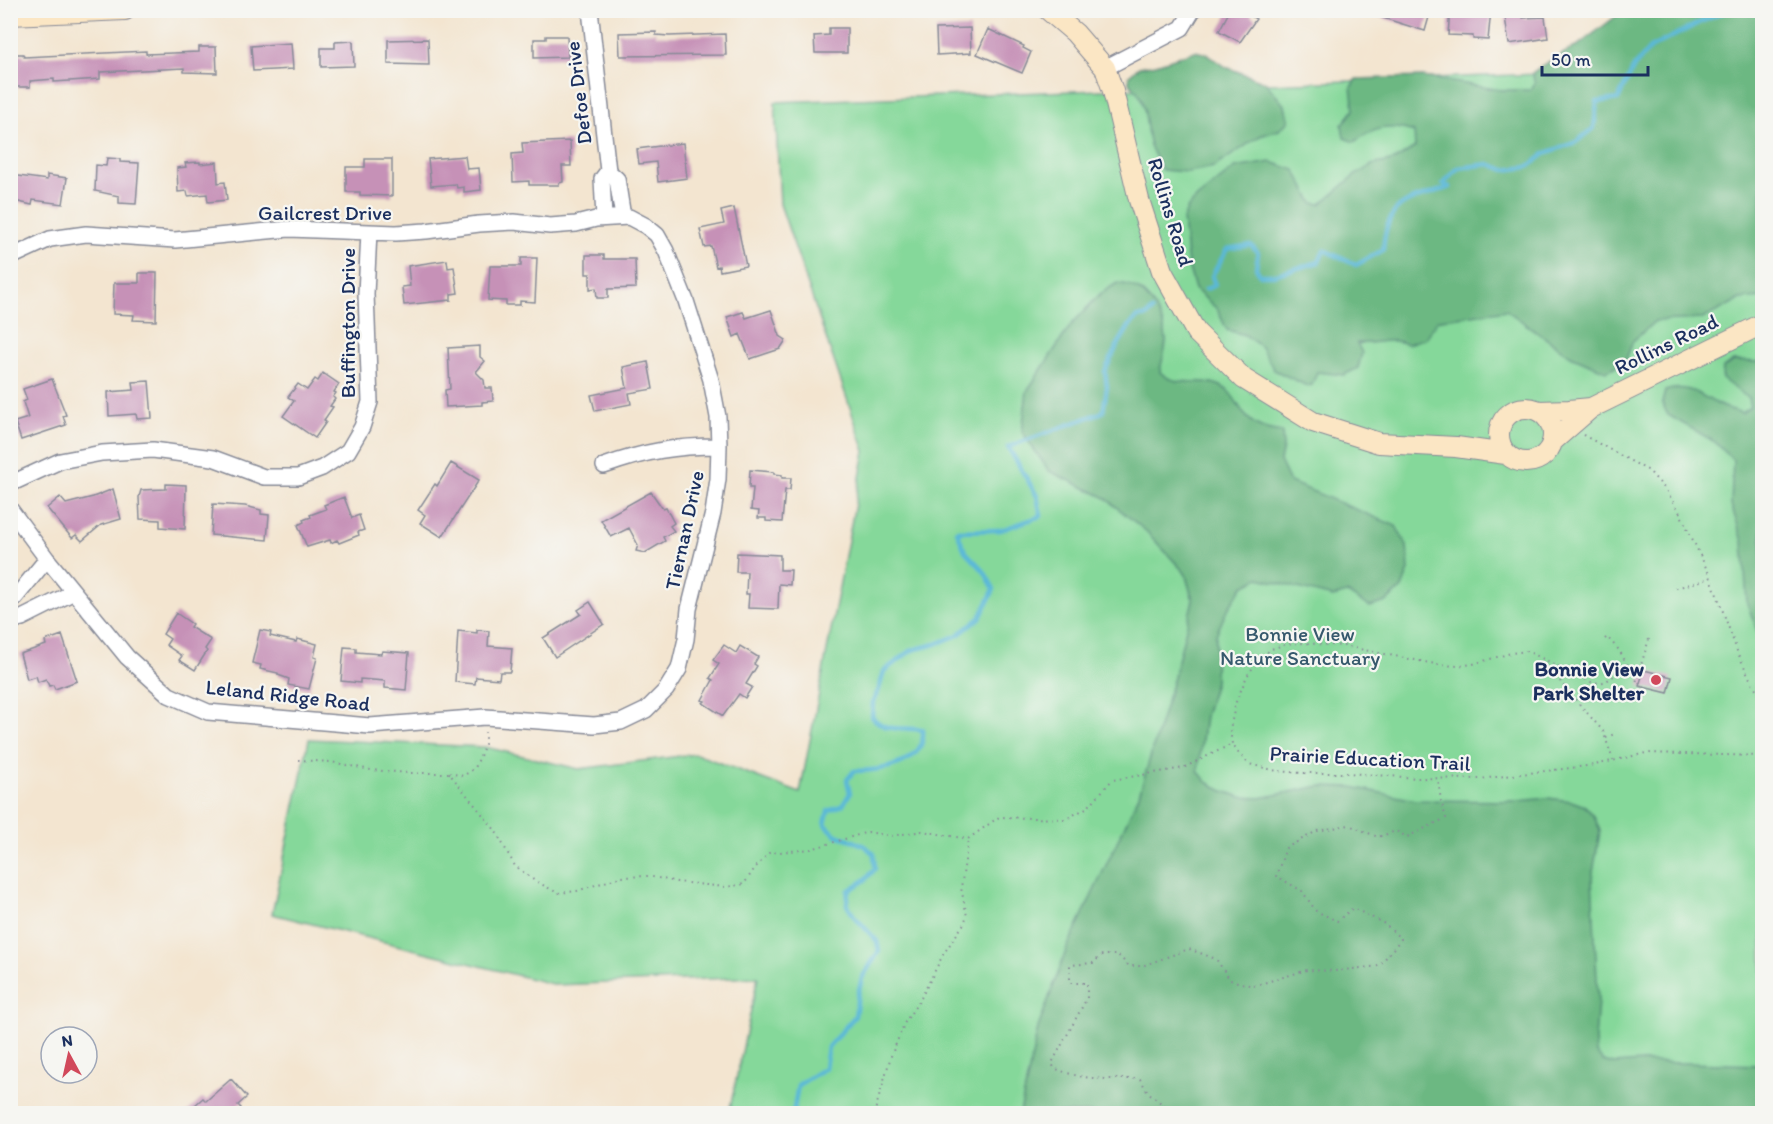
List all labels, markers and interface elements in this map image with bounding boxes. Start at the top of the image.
scale bar [1542,39,1648,77]
street label: Defoe Drive [559,40,597,146]
text: 50 m [1551,49,1591,71]
street label: Rollins Road [1143,155,1199,269]
street label: Gailcrest Drive [258,200,392,225]
street label: Buffington Drive [335,248,360,398]
street label: Rollins Road [1610,308,1722,380]
street label: Tiernan Drive [659,468,709,592]
park label: Bonnie View Nature Sanctuary [1220,621,1380,670]
place label: Bonnie View Park Shelter [1533,656,1645,705]
marker: Bonnie View Park Shelter [1649,673,1663,687]
street label: Leland Ridge Road [205,674,372,716]
street label: Prairie Education Trail [1269,740,1471,776]
north arrow [39,1025,99,1085]
text: N [60,1030,74,1051]

